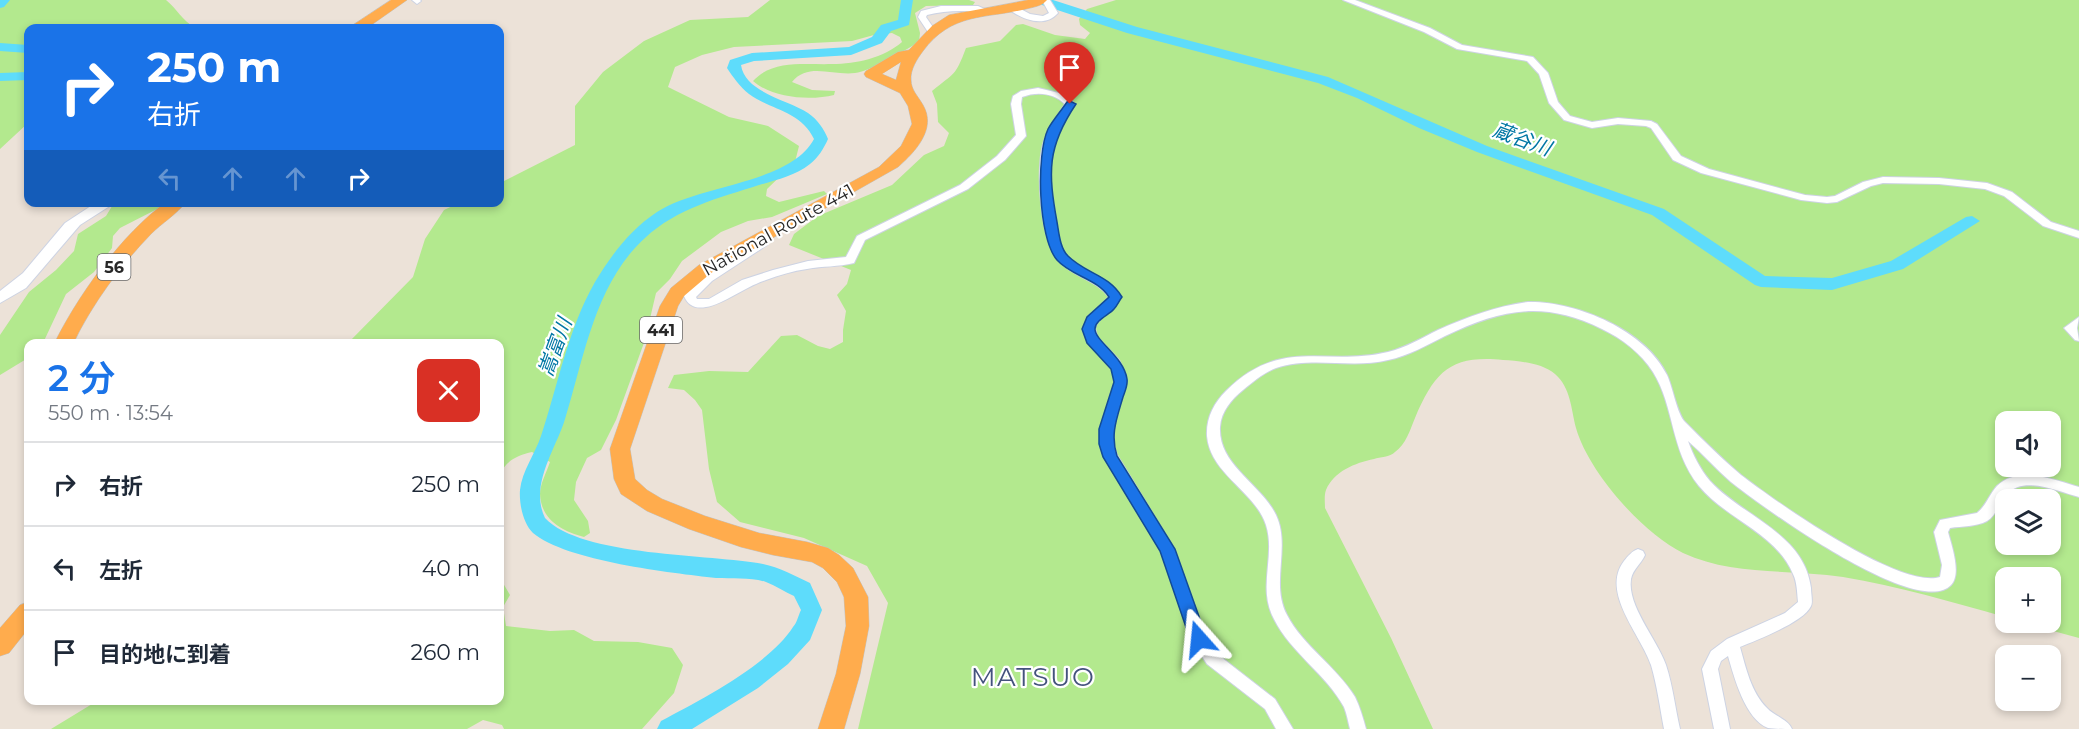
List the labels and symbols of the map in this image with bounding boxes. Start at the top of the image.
pin [1044,42,1095,104]
water label: 蔵谷川 [1490,117,1556,161]
street label: National Route 441 [698,179,858,281]
road number: 56 [98,254,130,280]
water label: 嵩富川 [533,313,577,379]
road number: 441 [640,317,682,343]
position arrow [1167,607,1231,671]
district label: MATSUO [971,661,1095,693]

